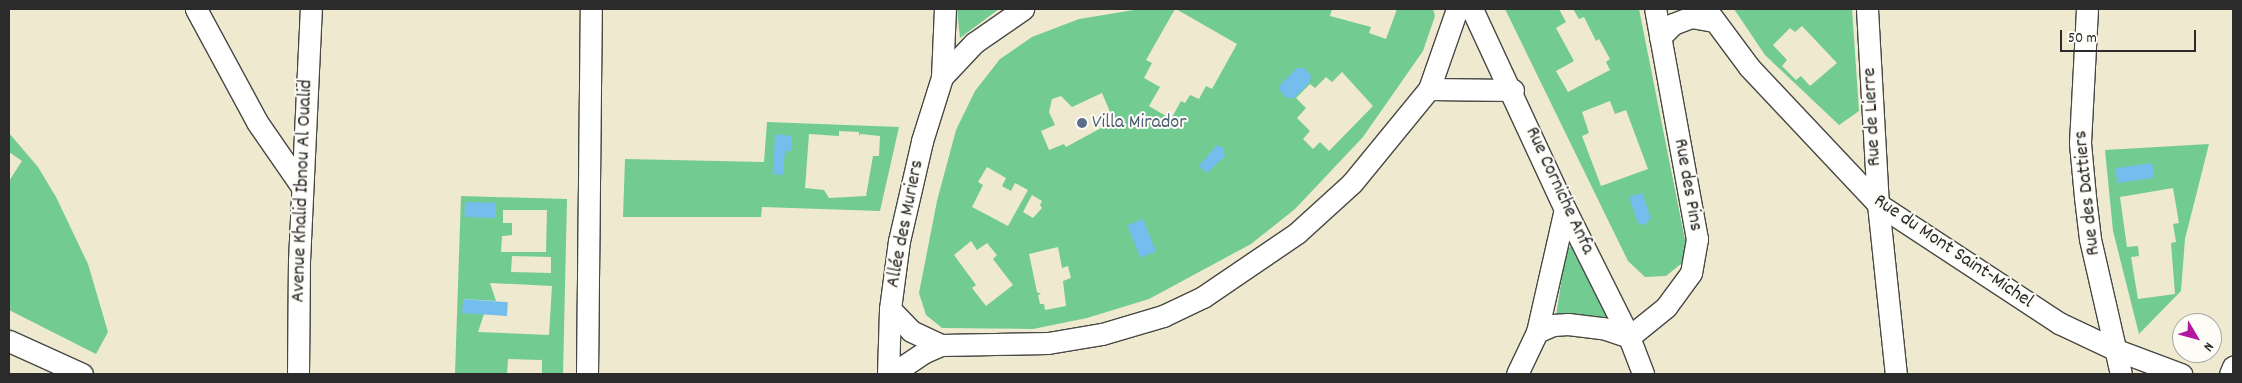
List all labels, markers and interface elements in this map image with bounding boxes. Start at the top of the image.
scale bar [2062,20,2198,52]
text: 50 m [2068,28,2097,50]
street label: Rue de Lierre [1858,67,1888,167]
street label: Avenue Khalid Ibnou Al Oualid [287,79,319,303]
place label: Villa Mirador [1092,111,1187,135]
marker: Villa Mirador [1076,117,1088,129]
street label: Rue Corniche Anfa [1519,123,1599,259]
street label: Rue des Dattiers [2069,129,2107,257]
street label: Rue des Pins [1667,137,1707,233]
street label: Allée des Muriers [882,158,930,290]
street label: Rue du Mont Saint-Michel [1869,190,2037,314]
north arrow [2172,313,2222,363]
text: N [2198,338,2218,355]

